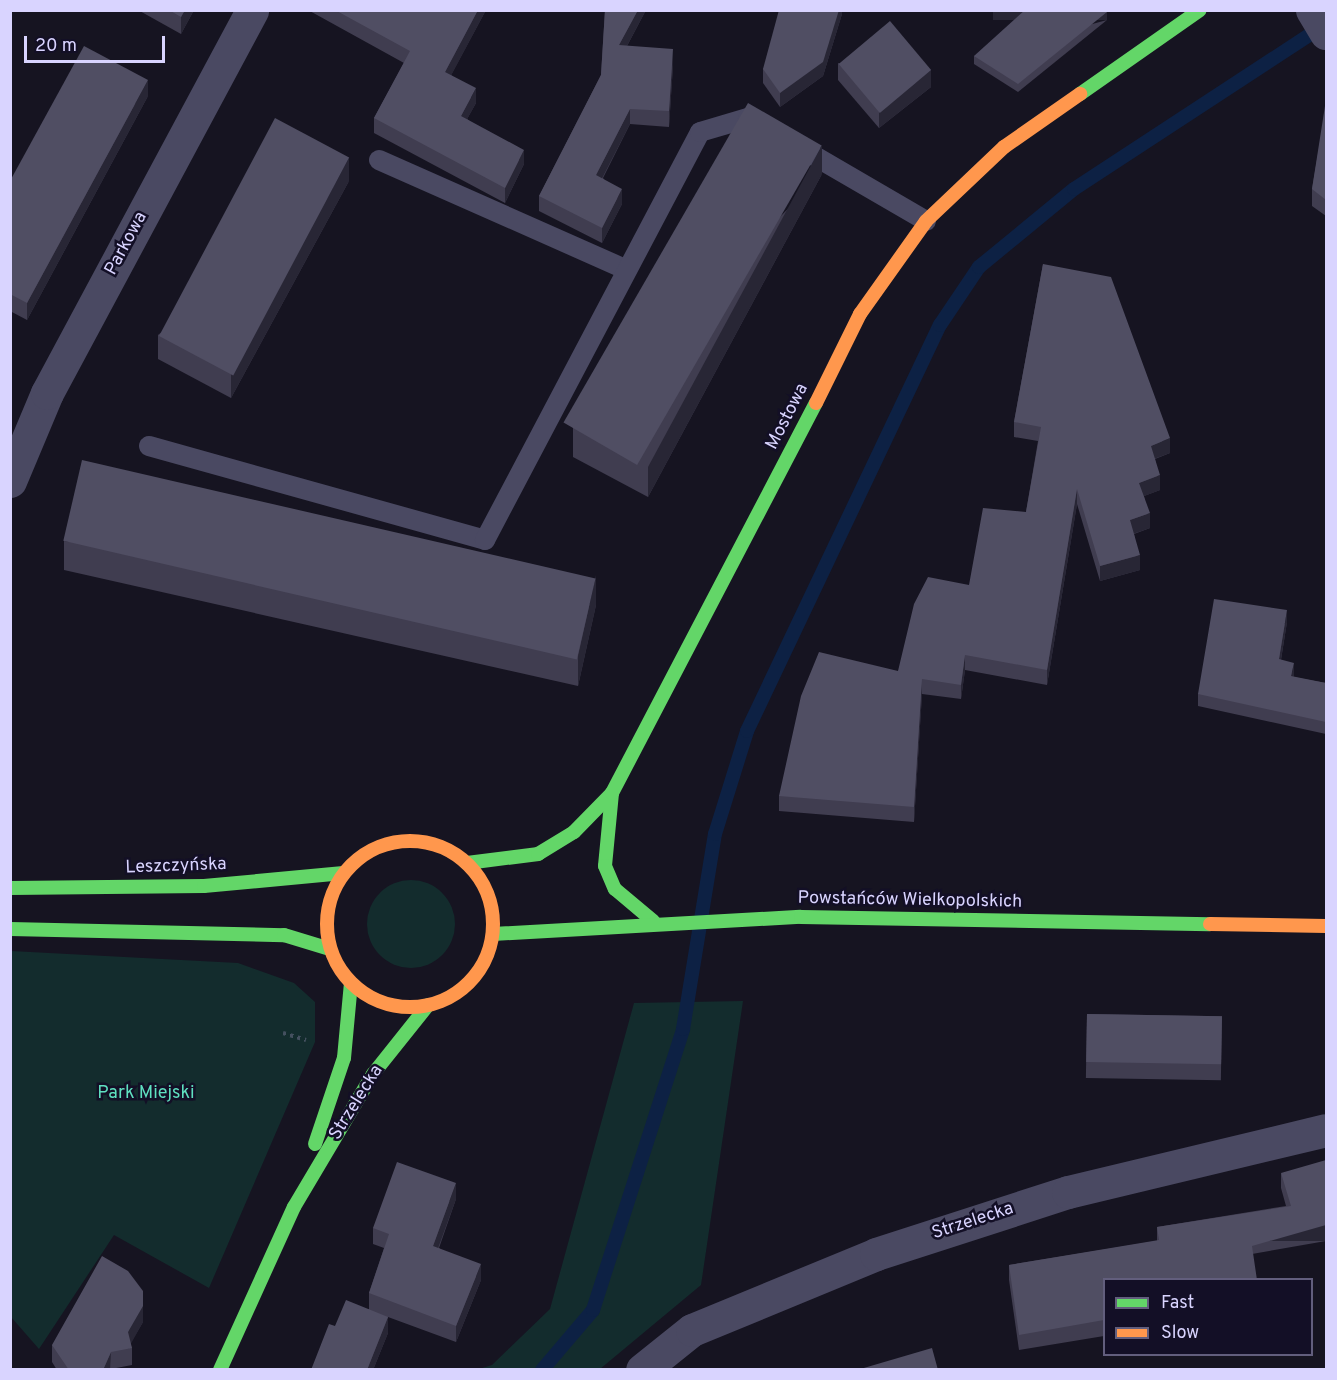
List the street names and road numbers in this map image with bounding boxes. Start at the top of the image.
street label: Parkowa [101,209,153,279]
street label: Mostowa [762,380,814,454]
street label: Leszczyńska [125,854,227,880]
street label: Powstańców Wielkopolskich [797,888,1023,914]
street label: Strzelecka [325,1061,389,1145]
street label: Strzelecka [930,1199,1016,1245]

